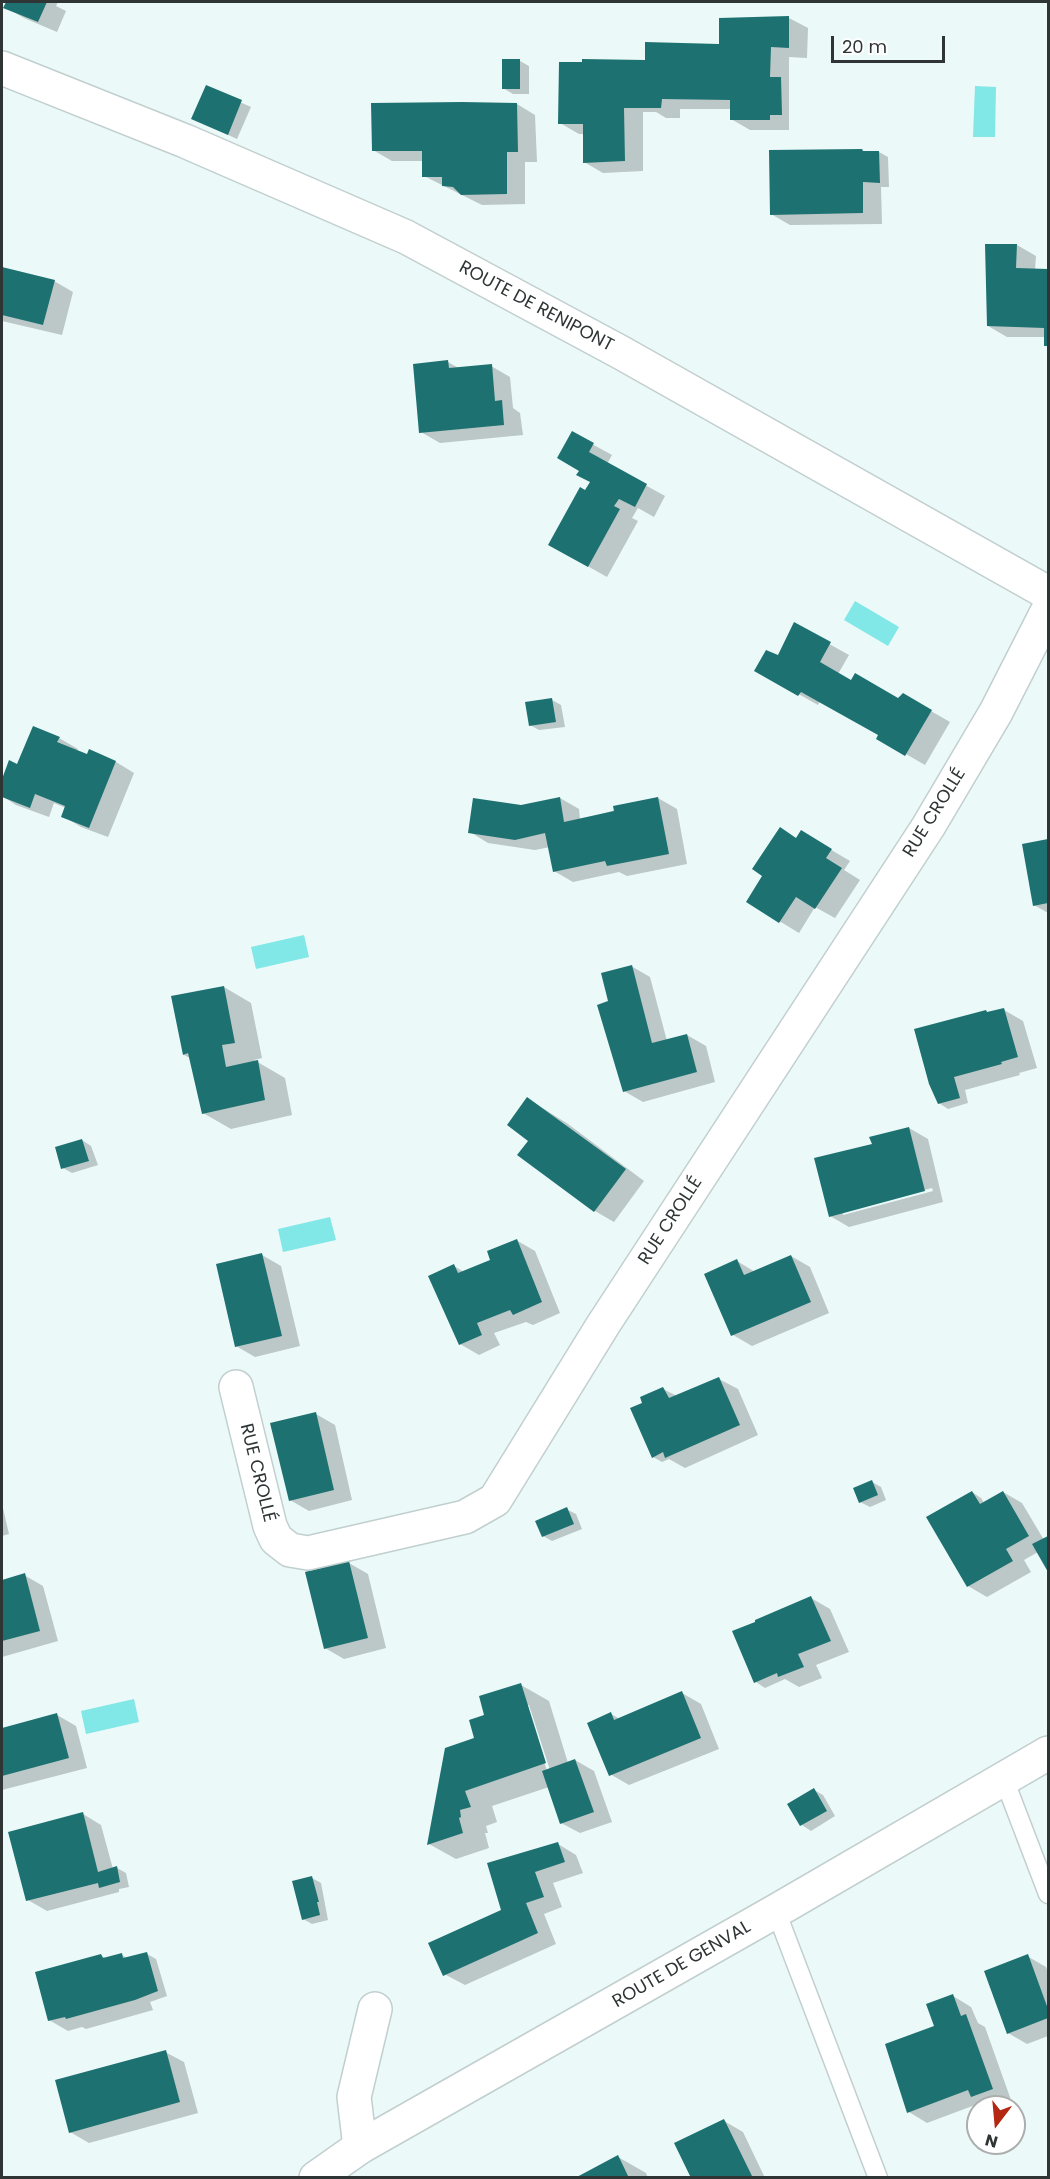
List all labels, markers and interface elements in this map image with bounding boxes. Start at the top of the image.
scale bar [834,24,948,62]
text: 20 m [842,34,887,59]
street label: ROUTE DE RENIPONT [455,257,617,357]
street label: RUE CROLLÉ [899,764,971,862]
street label: RUE CROLLÉ [634,1173,708,1269]
street label: RUE CROLLÉ [234,1421,280,1525]
street label: ROUTE DE GENVAL [609,1917,755,2013]
north arrow [966,2095,1026,2155]
text: N [982,2128,1000,2154]

